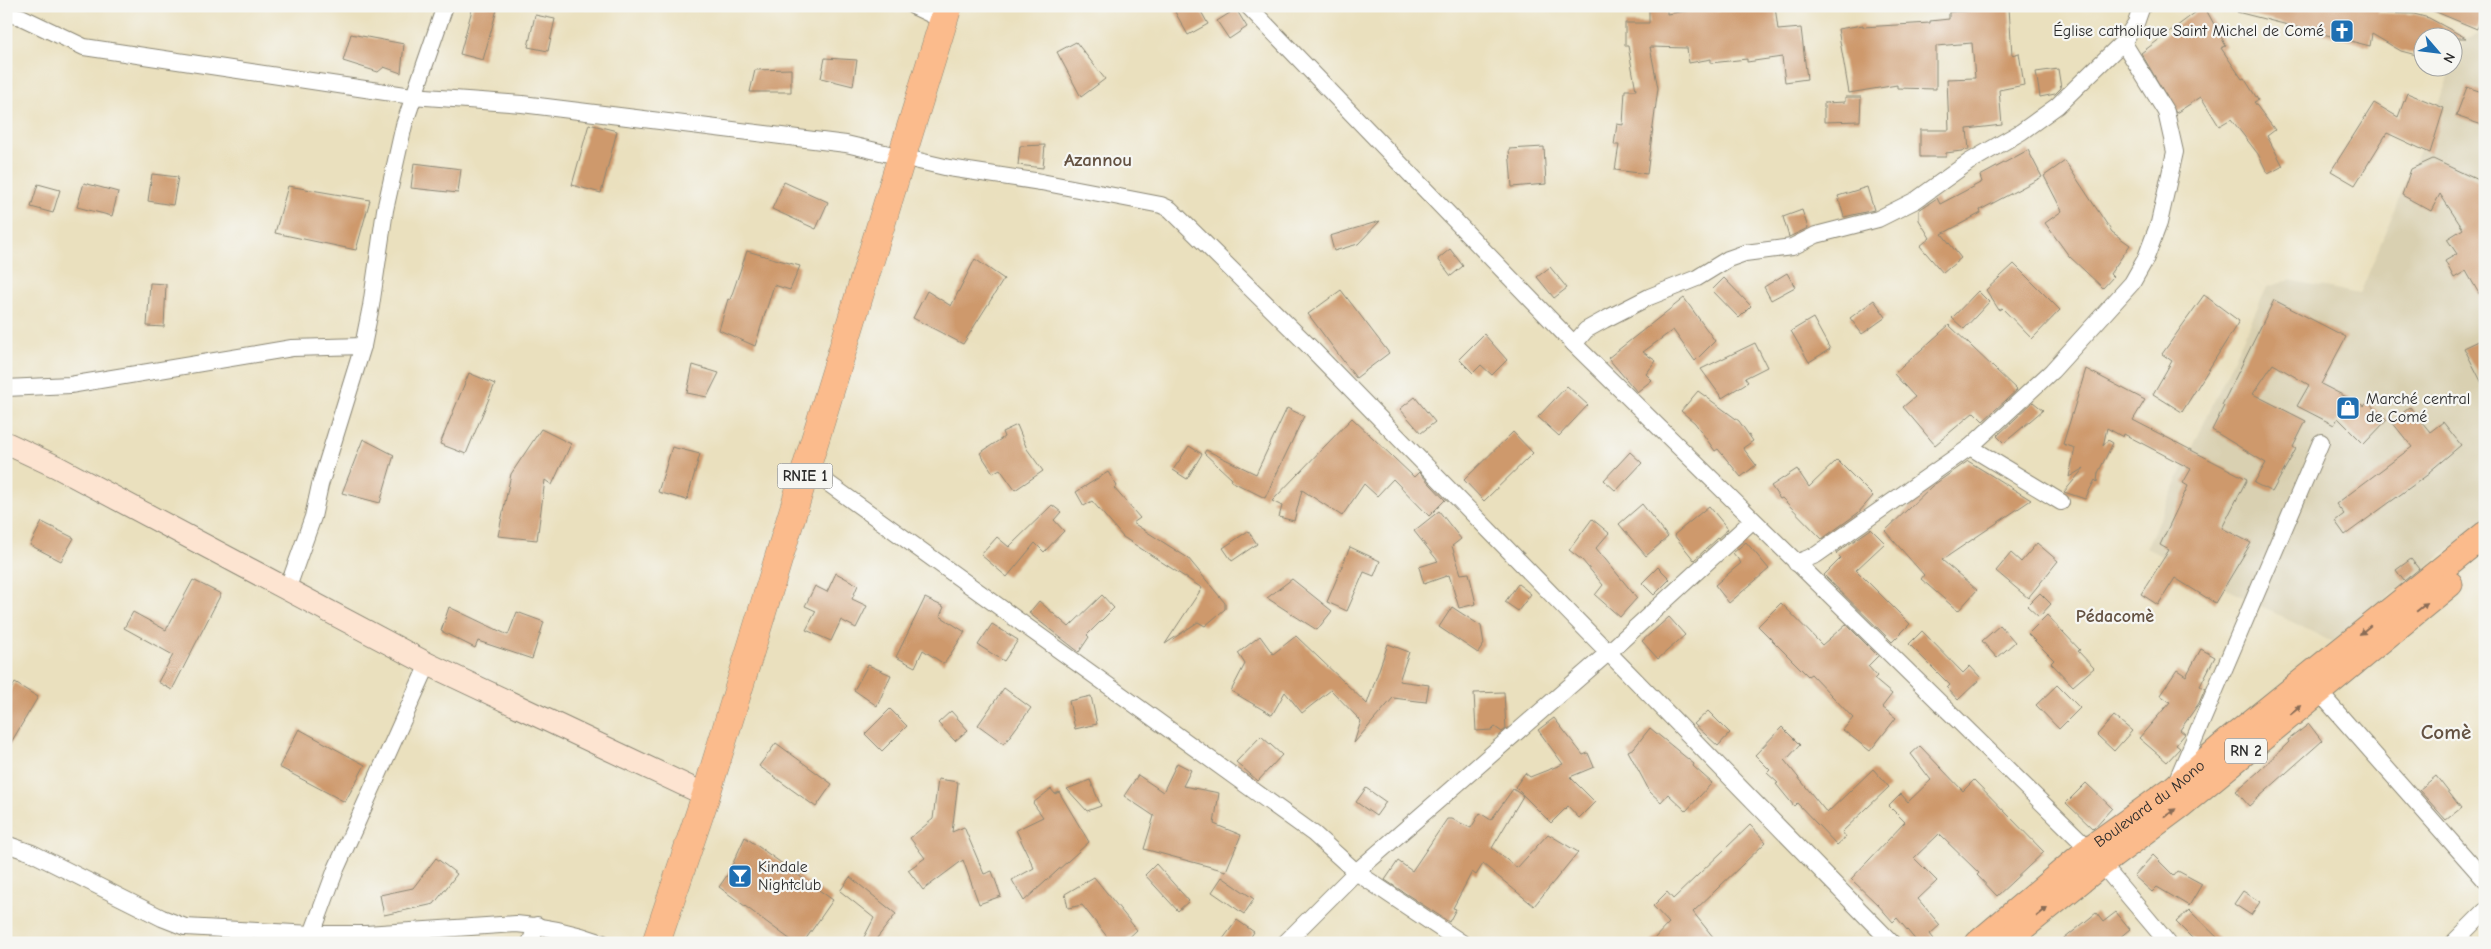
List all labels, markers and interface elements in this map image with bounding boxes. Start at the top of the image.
church icon: Église catholique Saint Michel de Comé [2329,18,2355,44]
place label: Église catholique Saint Michel de Comé [2053,21,2324,40]
north arrow [2414,28,2464,78]
text: N [2439,50,2459,66]
district label: Azannou [1064,149,1132,171]
place label: Marché central de Comé [2366,390,2470,426]
shop icon: Marché central de Comé [2335,395,2361,421]
road number: RNIE 1 [778,464,832,488]
one-way arrow [2415,602,2428,613]
district label: Pédacomè [2076,606,2154,627]
one-way arrow [2359,625,2372,636]
one-way arrow [2290,705,2303,716]
district label: Comè [2421,720,2471,744]
road number: RN 2 [2225,738,2267,764]
street label: Boulevard du Mono [2091,756,2208,851]
one-way arrow [2163,808,2177,818]
place label: Kindale Nightclub [758,858,821,894]
bar icon: Kindale Nightclub [727,863,753,889]
one-way arrow [2035,907,2048,918]

